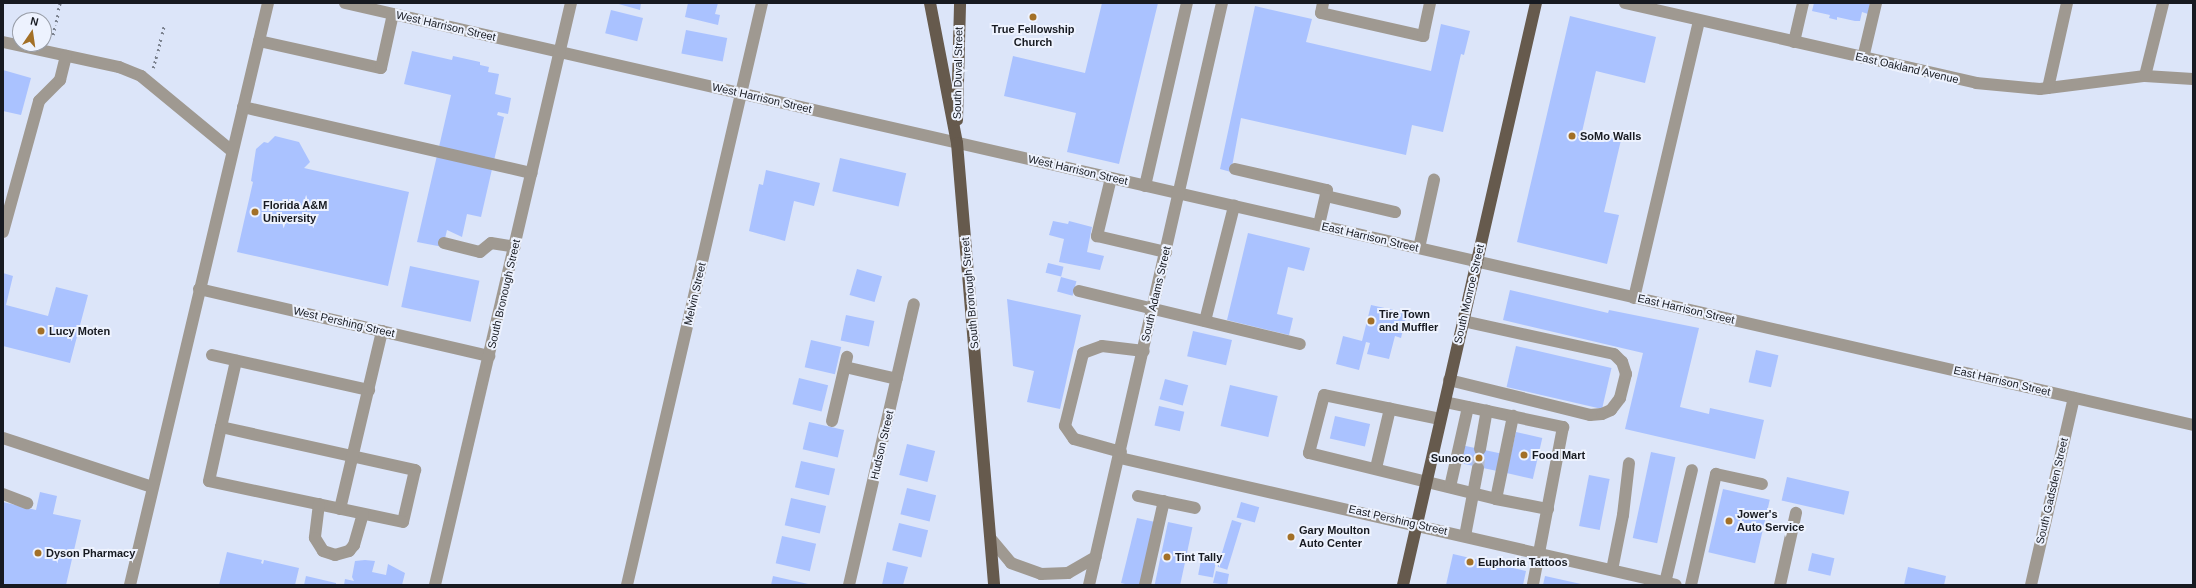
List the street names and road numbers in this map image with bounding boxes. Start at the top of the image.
street label: West Harrison Street [395,8,497,44]
street label: South Duval Street [951,27,965,119]
street label: East Oakland Avenue [1854,50,1960,86]
street label: West Harrison Street [711,80,813,116]
street label: West Harrison Street [1027,152,1129,188]
street label: East Harrison Street [1320,219,1420,255]
street label: South Bronough Street [959,237,981,349]
street label: South Bronough Street [485,238,523,350]
street label: South Monroe Street [1451,243,1487,345]
street label: South Adams Street [1138,245,1174,343]
street label: Melvin Street [681,261,709,327]
street label: East Harrison Street [1636,291,1736,327]
street label: West Pershing Street [292,304,396,340]
street label: East Harrison Street [1952,363,2052,399]
street label: Hudson Street [868,409,896,481]
street label: South Gadsden Street [2033,436,2071,546]
street label: East Pershing Street [1347,502,1449,538]

